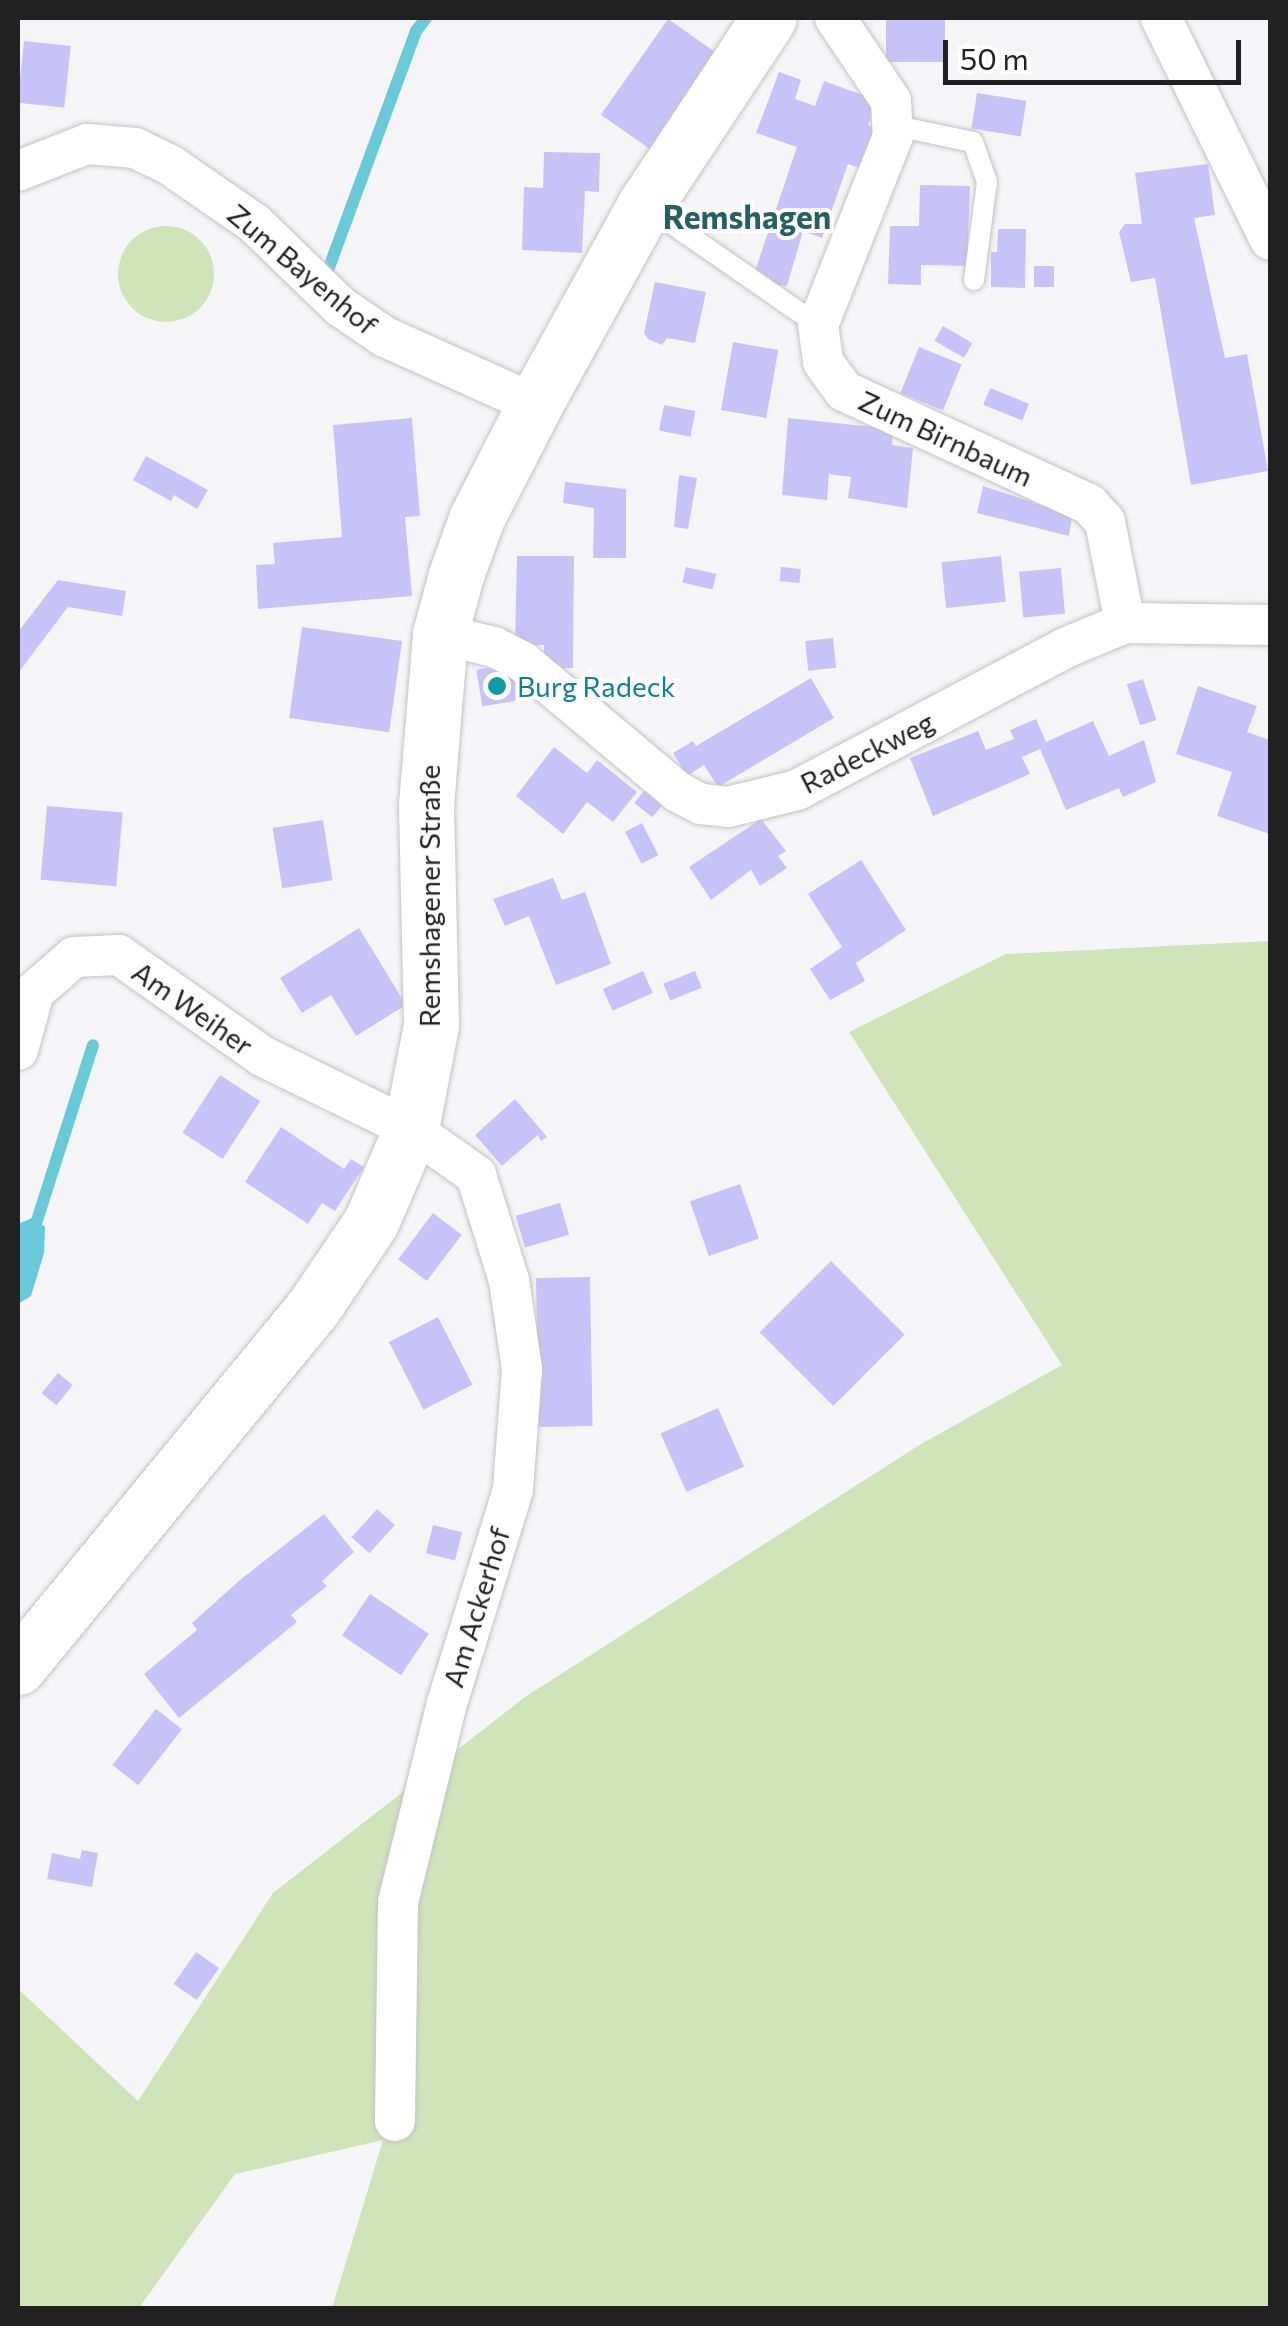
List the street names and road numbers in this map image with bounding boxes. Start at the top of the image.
street label: Zum Bayenhof [221,197,385,341]
street label: Zum Birnbaum [854,383,1038,493]
street label: Radeckweg [795,704,939,800]
street label: Remshagener Straße [412,765,446,1027]
street label: Am Weiher [126,954,260,1062]
street label: Am Ackerhof [436,1523,516,1691]

